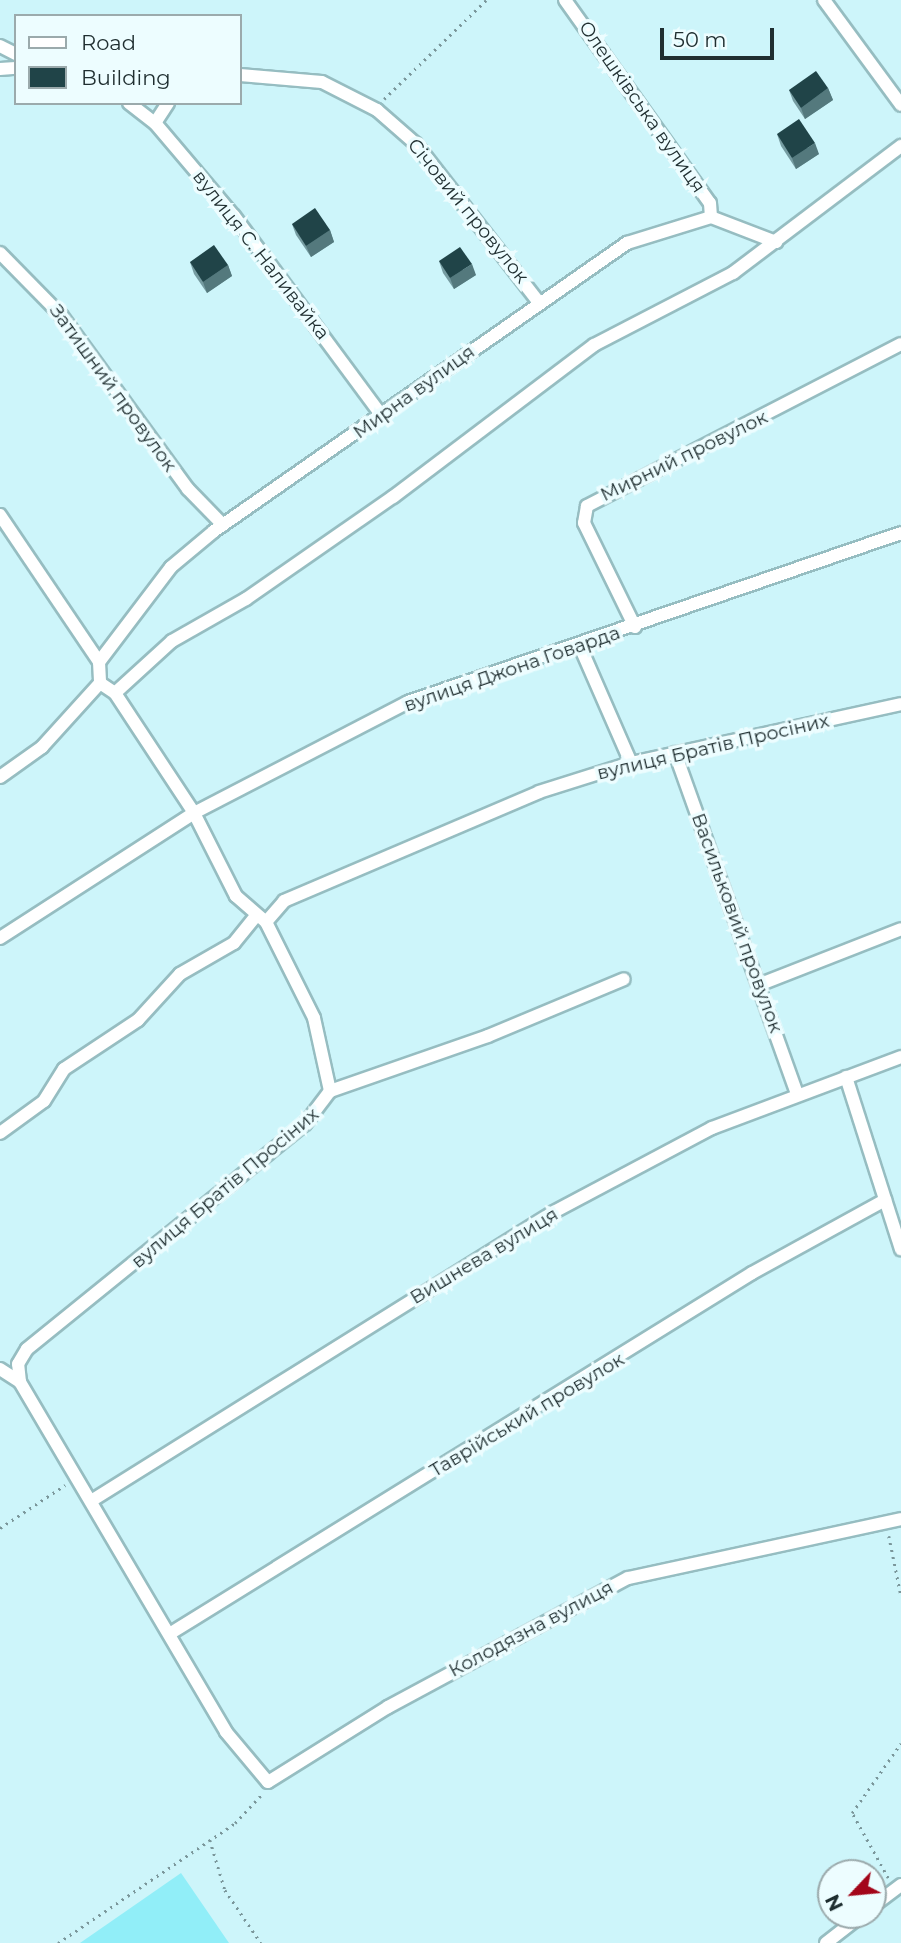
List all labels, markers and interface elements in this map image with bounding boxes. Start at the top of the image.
legend [14,14,242,105]
scale bar [663,14,777,58]
street label: Олешківська вулиця [574,17,710,197]
text: 50 m [673,27,727,52]
text: Road [81,30,136,55]
text: Building [81,65,171,90]
street label: Січовий провулок [403,134,533,288]
street label: вулиця С. Наливайка [188,166,334,344]
street label: Затишний провулок [45,300,181,476]
street label: Мирна вулиця [349,340,479,444]
street label: Мирний провулок [597,406,771,506]
street label: вулиця Джона Говарда [401,621,623,717]
street label: вулиця Братів Просіних [595,709,831,785]
street label: Васильковий провулок [687,810,787,1036]
street label: вулиця Братів Просіних [127,1103,323,1273]
street label: Вишнева вулиця [406,1203,562,1309]
street label: Таврійський провулок [426,1348,628,1482]
street label: Колодязна вулиця [445,1576,617,1682]
north arrow [817,1859,887,1929]
text: N [821,1891,848,1914]

